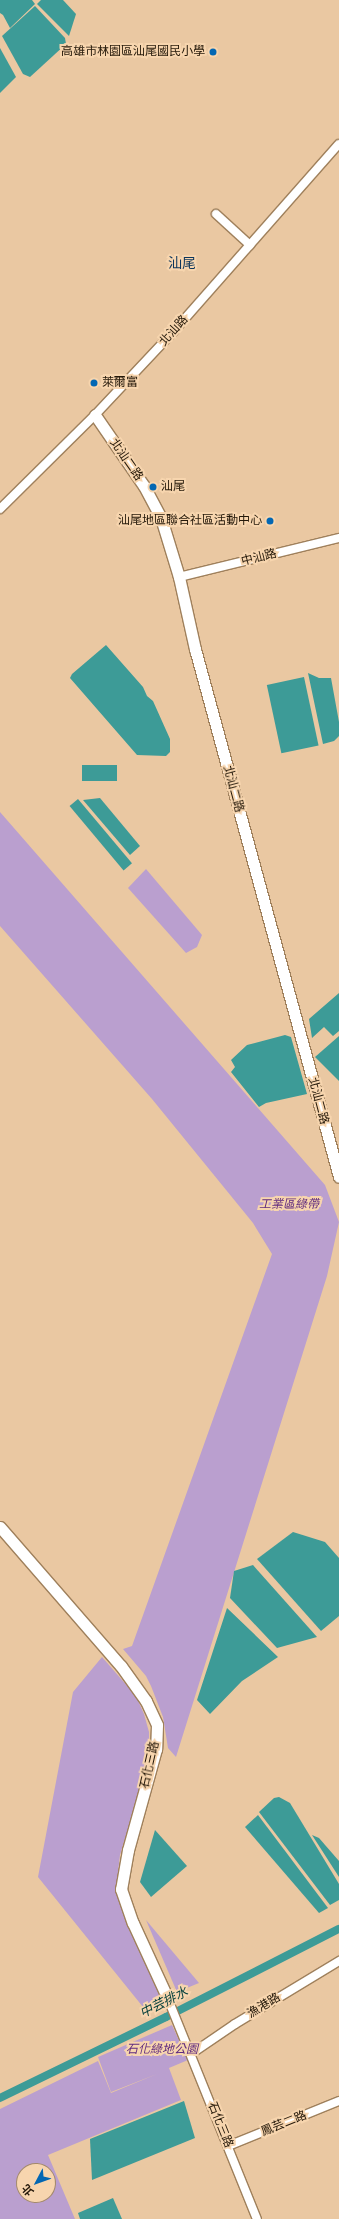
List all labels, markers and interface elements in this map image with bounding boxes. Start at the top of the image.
place label: 高雄市林園區汕尾國民小學 [61,45,205,59]
marker: 高雄市林園區汕尾國民小學 [208,47,218,57]
district label: 汕尾 [168,255,196,271]
street label: 北汕路 [157,313,191,349]
place label: 萊爾富 [102,376,138,390]
marker: 萊爾富 [89,378,99,388]
street label: 北汕二路 [106,436,146,484]
place label: 汕尾 [161,480,185,494]
marker: 汕尾 [148,482,158,492]
place label: 汕尾地區聯合社區活動中心 [118,514,262,528]
marker: 汕尾地區聯合社區活動中心 [265,516,275,526]
street label: 中汕路 [240,547,278,569]
street label: 北汕二路 [220,764,246,814]
street label: 北汕二路 [305,1076,331,1126]
park label: 工業區綠帶 [259,1198,319,1212]
street label: 石化三路 [138,1740,162,1790]
water label: 中芸排水 [137,1984,191,2022]
street label: 漁港路 [245,1991,283,2021]
park label: 石化綠地公園 [126,2043,198,2057]
street label: 石化三路 [204,2100,236,2150]
street label: 鳳芸二路 [259,2108,309,2140]
north arrow [16,2163,56,2203]
text: 北 [20,2182,36,2198]

